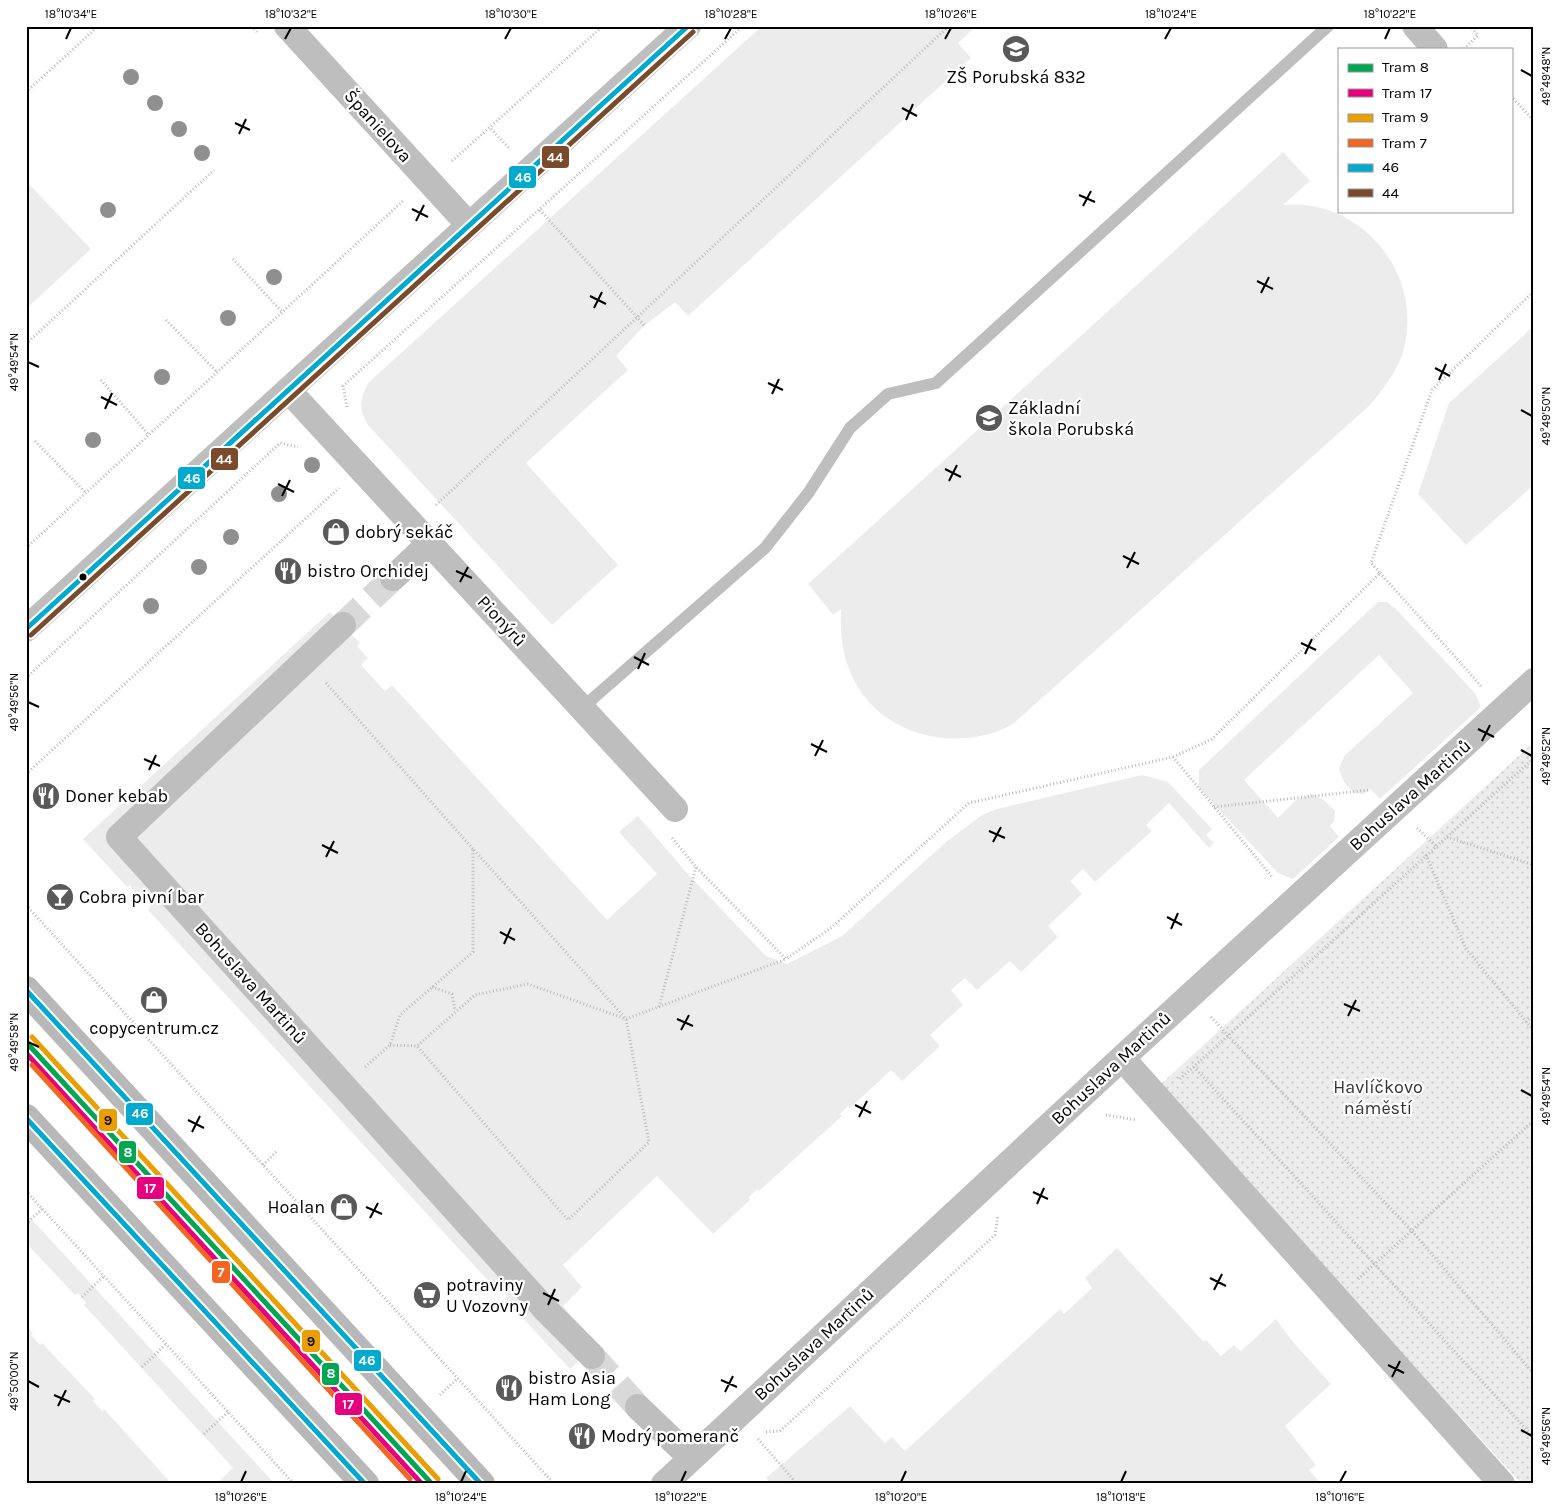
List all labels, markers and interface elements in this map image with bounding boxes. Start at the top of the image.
text: 18°10'34"E [45,7,97,21]
text: 18°10'32"E [265,7,317,21]
text: 18°10'30"E [485,7,537,21]
text: 18°10'28"E [705,7,757,21]
text: 18°10'26"E [925,7,977,21]
text: 18°10'24"E [1145,7,1197,21]
text: 18°10'22"E [1364,7,1416,21]
school or university icon: ZŠ Porubská 832 [1001,34,1031,64]
text: 49°49'48"N [1539,47,1553,105]
legend [1338,48,1512,212]
text: Tram 8 [1382,58,1429,76]
place label: ZŠ Porubská 832 [946,66,1086,88]
text: Tram 17 [1382,84,1432,102]
street label: Španielova [340,85,416,167]
text: Tram 9 [1382,108,1428,126]
text: Tram 7 [1382,134,1427,152]
line badge: 44 [541,145,570,169]
text: 44 [547,149,564,166]
text: 46 [1382,158,1399,176]
line badge: 46 [508,165,537,189]
text: 46 [515,169,531,186]
text: 44 [1382,184,1399,202]
text: 49°49'54"N [7,333,21,391]
text: 49°49'50"N [1539,387,1553,445]
place label: Základní škola Porubská [1008,397,1134,440]
school or university icon: Základní škola Porubská [974,403,1004,433]
line badge: 44 [210,447,239,471]
text: 44 [216,451,233,468]
line badge: 46 [177,466,206,490]
text: 46 [184,470,200,487]
shop icon: dobrý sekáč [321,517,351,547]
place label: dobrý sekáč [355,521,453,543]
restaurant icon: bistro Orchidej [273,556,303,586]
place label: bistro Orchidej [307,560,429,582]
unlabelled marker [78,572,88,582]
street label: Pionýrů [473,591,531,651]
text: 49°49'56"N [7,673,21,731]
text: 49°49'52"N [1539,727,1553,785]
street label: Bohuslava Martinů [1345,735,1475,855]
restaurant icon: Doner kebab [31,781,61,811]
place label: Doner kebab [65,785,168,807]
bar icon: Cobra pivní bar [45,882,75,912]
place label: Cobra pivní bar [79,886,204,908]
street label: Bohuslava Martinů [191,918,311,1048]
shop icon: copycentrum.cz [139,985,169,1015]
street label: Bohuslava Martinů [1046,1007,1176,1129]
text: 49°49'58"N [7,1012,21,1072]
place label: copycentrum.cz [89,1017,219,1039]
text: 49°49'54"N [1539,1067,1553,1125]
park label: Havlíčkovo náměstí [1333,1076,1423,1119]
line badge: 46 [125,1102,154,1126]
text: 46 [132,1105,148,1122]
line badge: 9 [98,1108,118,1132]
text: 9 [104,1112,112,1129]
line badge: 8 [118,1140,137,1164]
text: 8 [123,1144,133,1161]
line badge: 17 [136,1176,165,1200]
text: 17 [144,1180,156,1197]
shop icon: Hoalan [329,1192,359,1222]
place label: Hoalan [267,1196,325,1218]
line badge: 7 [211,1260,231,1284]
text: 7 [218,1264,225,1281]
place label: potraviny U Vozovny [446,1274,529,1317]
supermarket icon: potraviny U Vozovny [412,1280,442,1310]
street label: Bohuslava Martinů [749,1283,879,1405]
line badge: 9 [301,1329,321,1353]
text: 9 [307,1333,315,1350]
line badge: 46 [353,1349,382,1372]
text: 49°50'00"N [7,1351,21,1411]
text: 46 [359,1352,375,1369]
line badge: 8 [321,1362,340,1386]
text: 8 [326,1365,336,1382]
place label: bistro Asia Ham Long [528,1367,616,1410]
restaurant icon: bistro Asia Ham Long [494,1373,524,1403]
line badge: 17 [334,1392,363,1416]
text: 17 [342,1396,354,1413]
text: 49°49'56"N [1539,1407,1553,1465]
restaurant icon: Modrý pomeranč [567,1421,597,1451]
place label: Modrý pomeranč [601,1425,739,1447]
text: 18°10'26"E [215,1490,267,1504]
text: 18°10'24"E [435,1490,487,1504]
text: 18°10'22"E [655,1490,707,1504]
text: 18°10'20"E [875,1490,927,1504]
text: 18°10'18"E [1096,1490,1146,1504]
text: 18°10'16"E [1315,1490,1365,1504]

